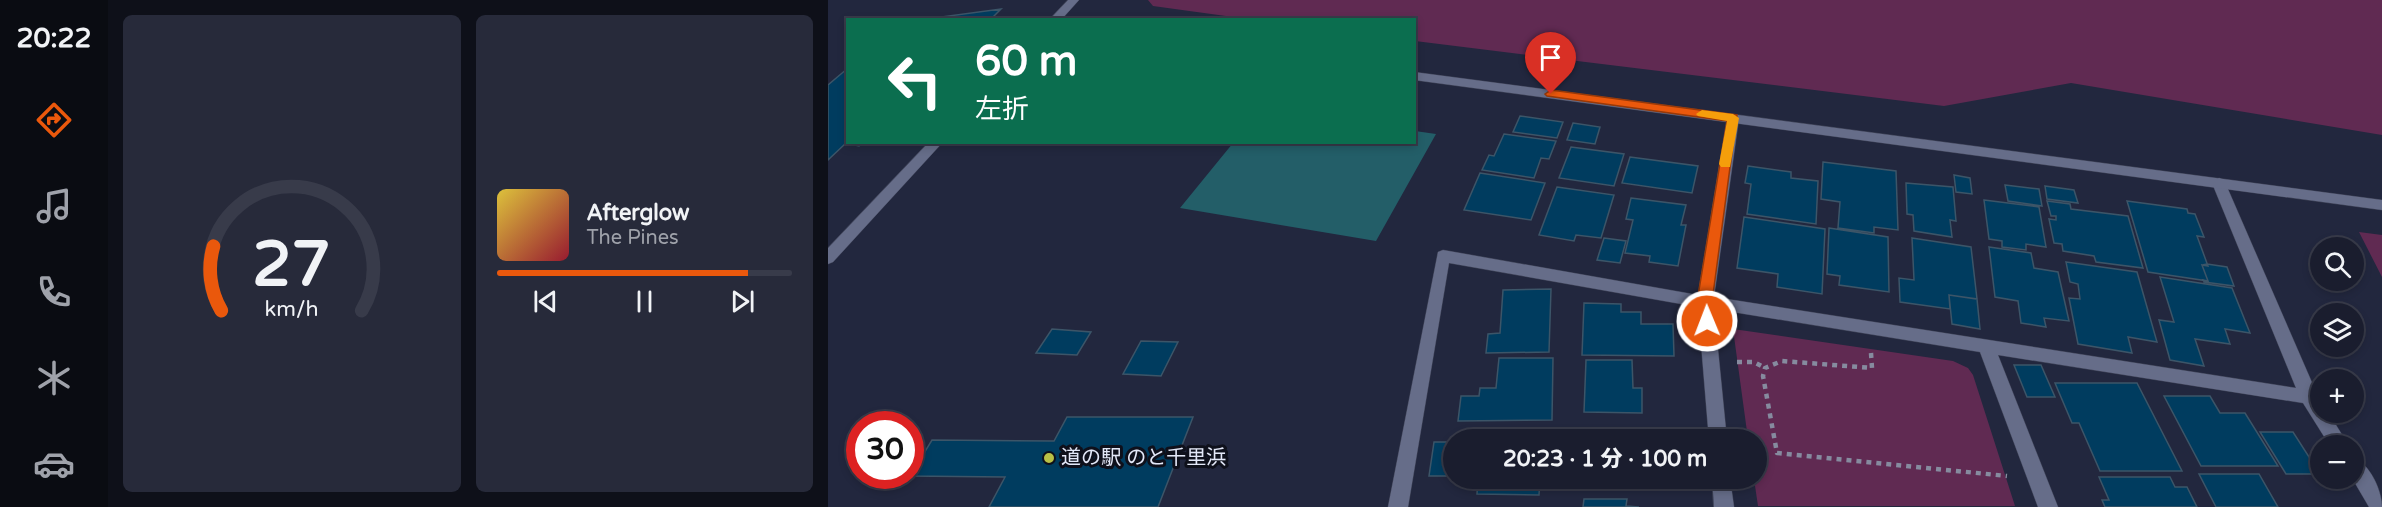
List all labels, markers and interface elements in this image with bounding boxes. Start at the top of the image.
text: 20:22 [17,22,91,55]
pin [1525,32,1576,94]
text: 60 m [975,36,1077,87]
icon: arrive [1534,41,1567,74]
icon: left [876,42,954,120]
text: 左折 [975,93,1029,126]
icon: directions [33,99,75,141]
icon: music [33,185,75,227]
text: Afterglow [587,200,689,226]
text: The Pines [587,226,679,250]
text: 27 [253,228,331,303]
map controls [2310,237,2364,489]
button: search [2310,237,2364,291]
icon: phone [33,271,75,313]
icon: previous [529,285,562,318]
icon: pause [628,285,661,318]
icon: next [726,285,759,318]
position arrow [1675,289,1739,353]
text: km/h [265,296,319,322]
button: layers [2310,303,2364,357]
icon: climate [33,357,75,399]
button: + [2310,369,2364,423]
speed limit sign: 30 [846,411,924,489]
button: − [2310,435,2364,489]
icon: car [33,443,75,485]
place label: 道の駅 のと千里浜 [1061,446,1226,470]
text: 20:23 · 1 分 · 100 m [1503,446,1707,472]
marker: 道の駅 のと千里浜 [1042,451,1056,465]

